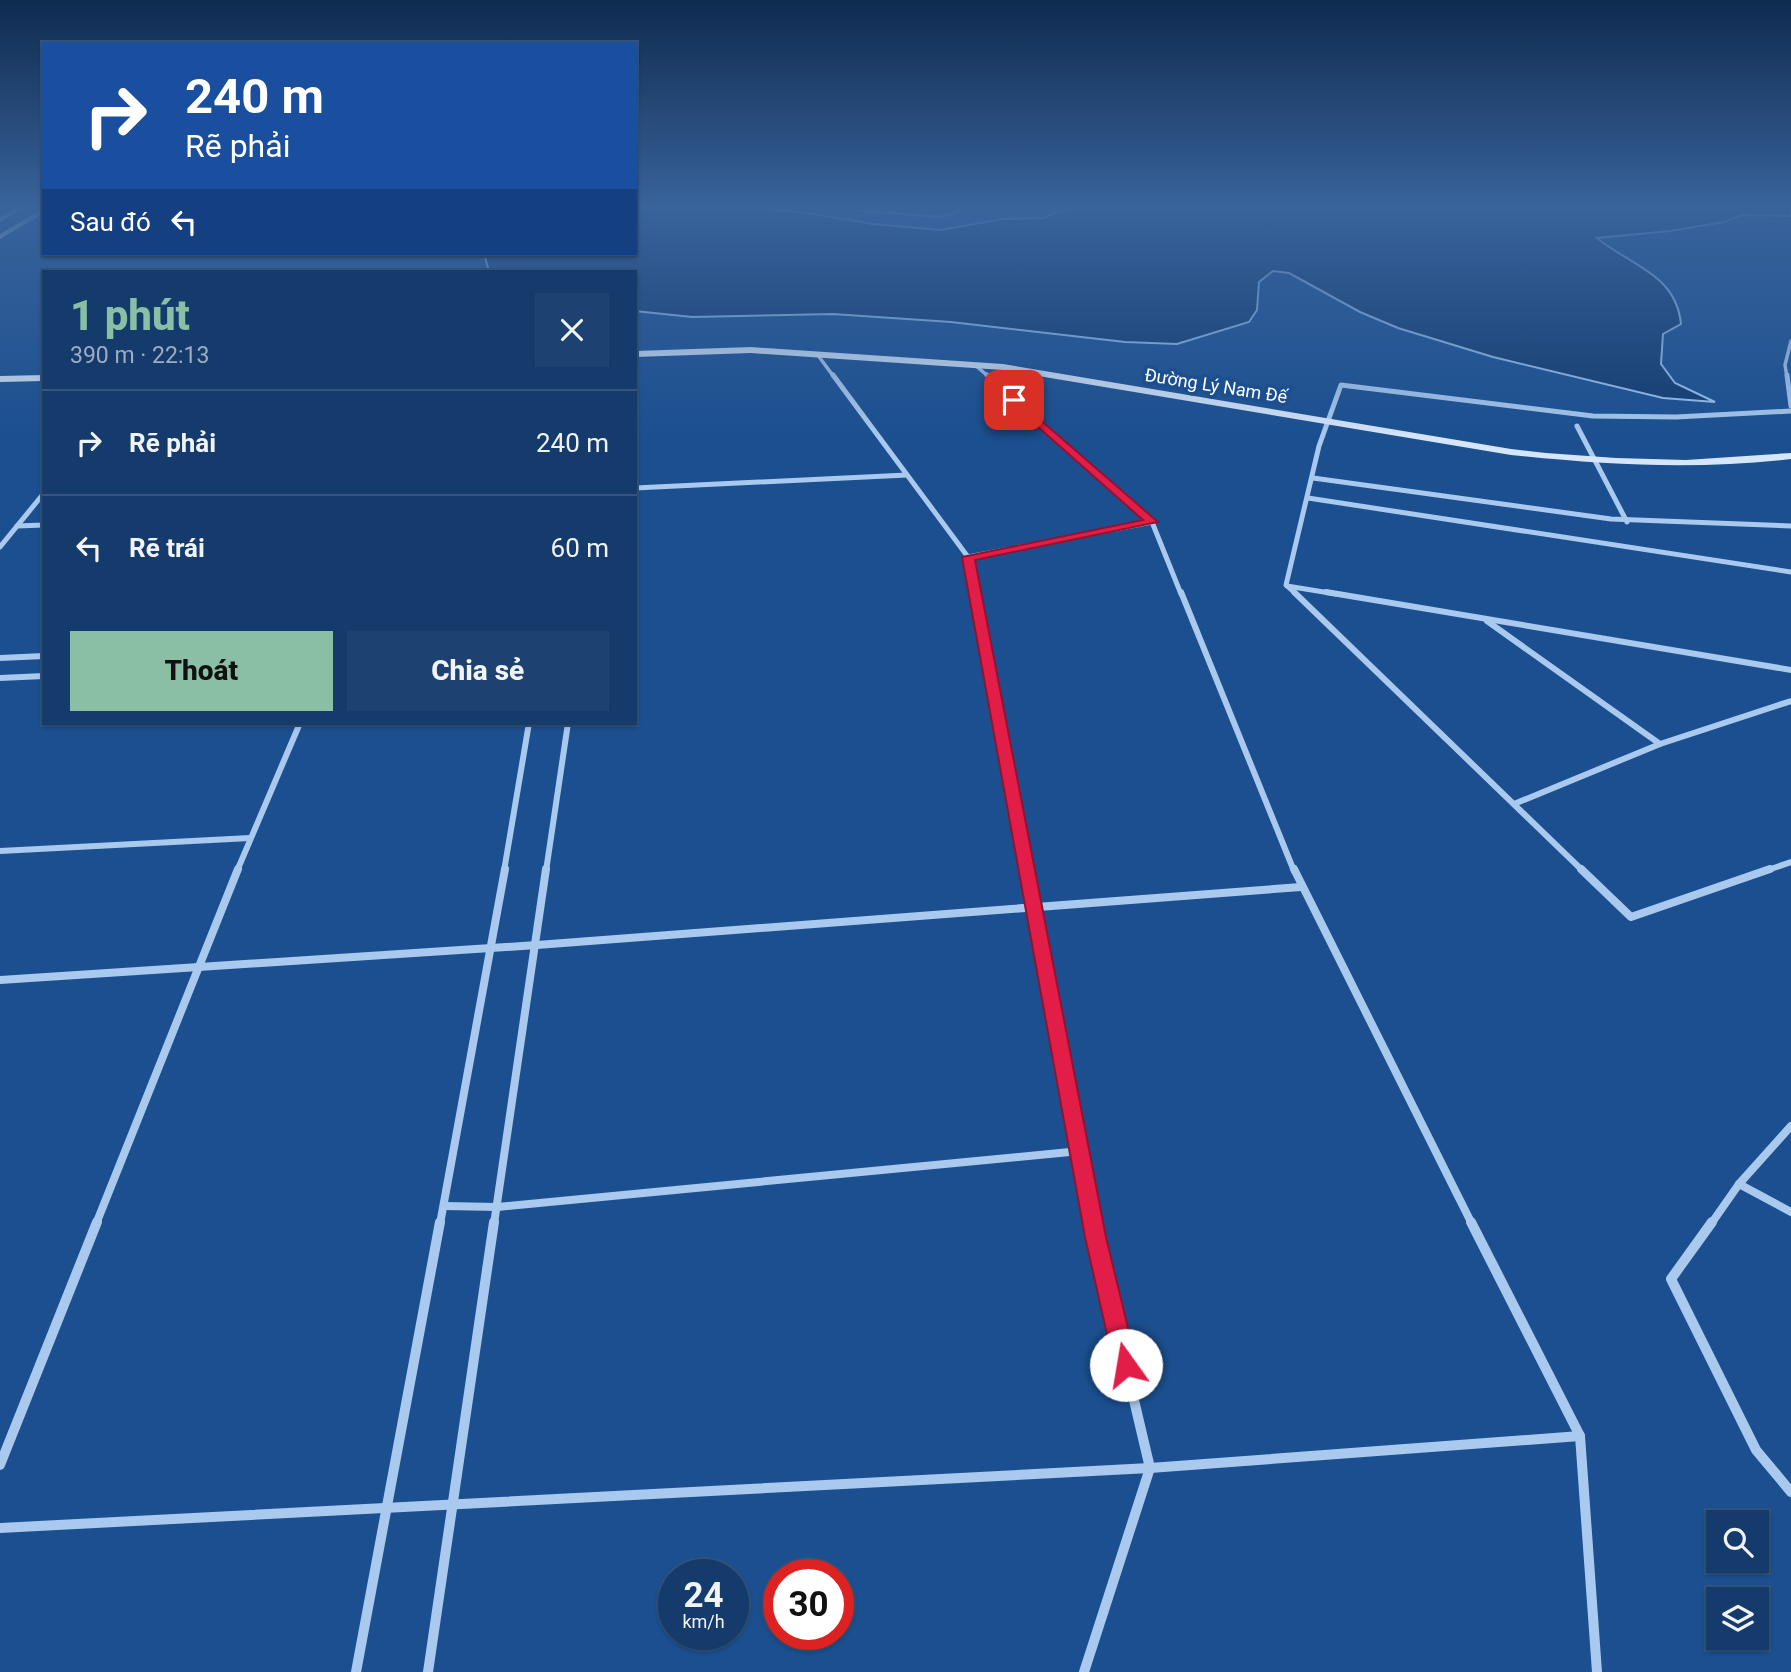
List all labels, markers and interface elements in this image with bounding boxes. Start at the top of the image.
text: 240 m [185,68,324,125]
icon: right [70,70,161,161]
text: Rẽ phải [185,127,290,165]
icon: left [165,203,203,241]
text: Sau đó [70,207,151,237]
text: 1 phút [70,291,190,340]
button: close [535,293,609,367]
text: 390 m · 22:13 [70,342,209,369]
street label: Đường Lý Nam Đế [1143,364,1290,407]
pin [984,370,1044,430]
icon: arrive [995,381,1033,419]
icon: right [70,424,108,462]
text: Rẽ phải [129,428,216,458]
text: 240 m [536,428,609,458]
icon: left [70,529,108,567]
text: Rẽ trái [129,533,205,563]
text: 60 m [551,533,609,563]
button: Thoát [70,631,333,711]
button: Chia sẻ [347,631,609,711]
position arrow [1089,1328,1163,1402]
map controls [1706,1510,1769,1650]
button: search [1706,1510,1769,1573]
speed limit sign: 30 [763,1559,854,1650]
text: 24 [683,1575,724,1616]
button: layers [1706,1587,1769,1650]
text: km/h [682,1611,725,1632]

